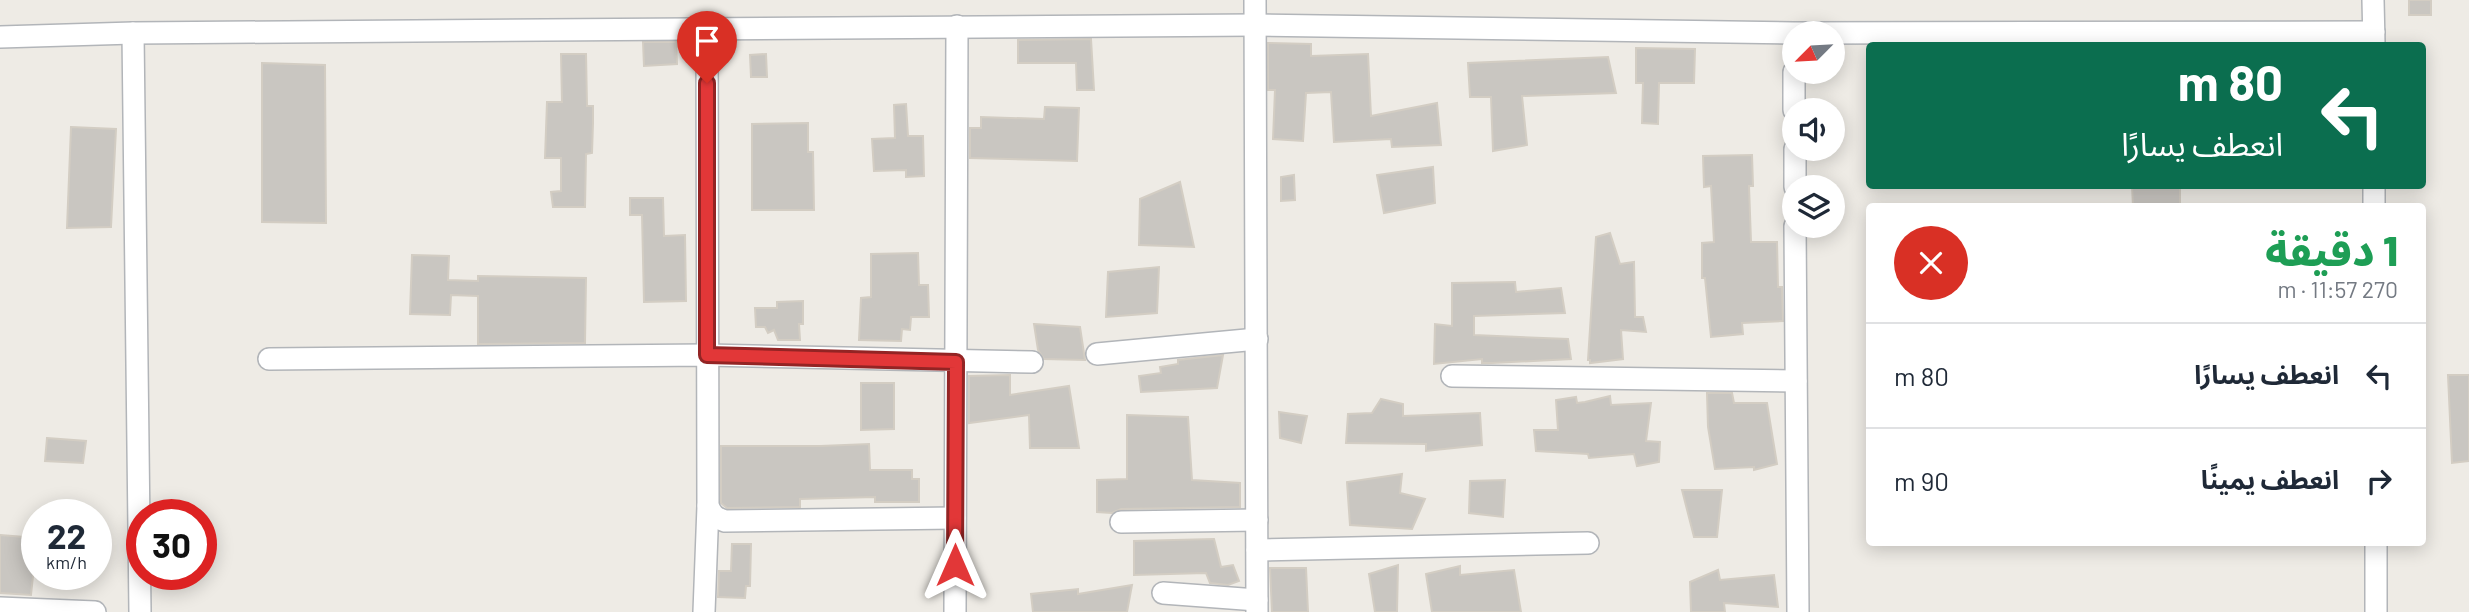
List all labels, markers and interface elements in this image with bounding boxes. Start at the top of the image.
pin [677,11,737,83]
north arrow [1782,21,1844,84]
map controls [1782,21,1845,238]
icon: arrive [688,22,726,60]
text: 80 m [2178,52,2283,111]
icon: left [2307,70,2398,161]
button: sound [1782,98,1845,161]
text: انعطف يسارًا [2121,124,2283,162]
button: layers [1782,175,1845,238]
text: 1 دقيقة [2265,224,2398,274]
button: close [1894,226,1968,300]
text: 270 m · 11:57 [2277,275,2398,303]
icon: left [2360,357,2398,395]
text: انعطف يسارًا [2194,358,2339,389]
text: 80 m [1894,360,1949,391]
icon: right [2360,462,2398,500]
text: انعطف يمينًا [2201,463,2339,494]
text: 90 m [1894,465,1949,496]
speed limit sign: 30 [126,499,217,590]
text: 22 [47,514,86,556]
position arrow [918,528,992,602]
text: km/h [46,551,87,573]

